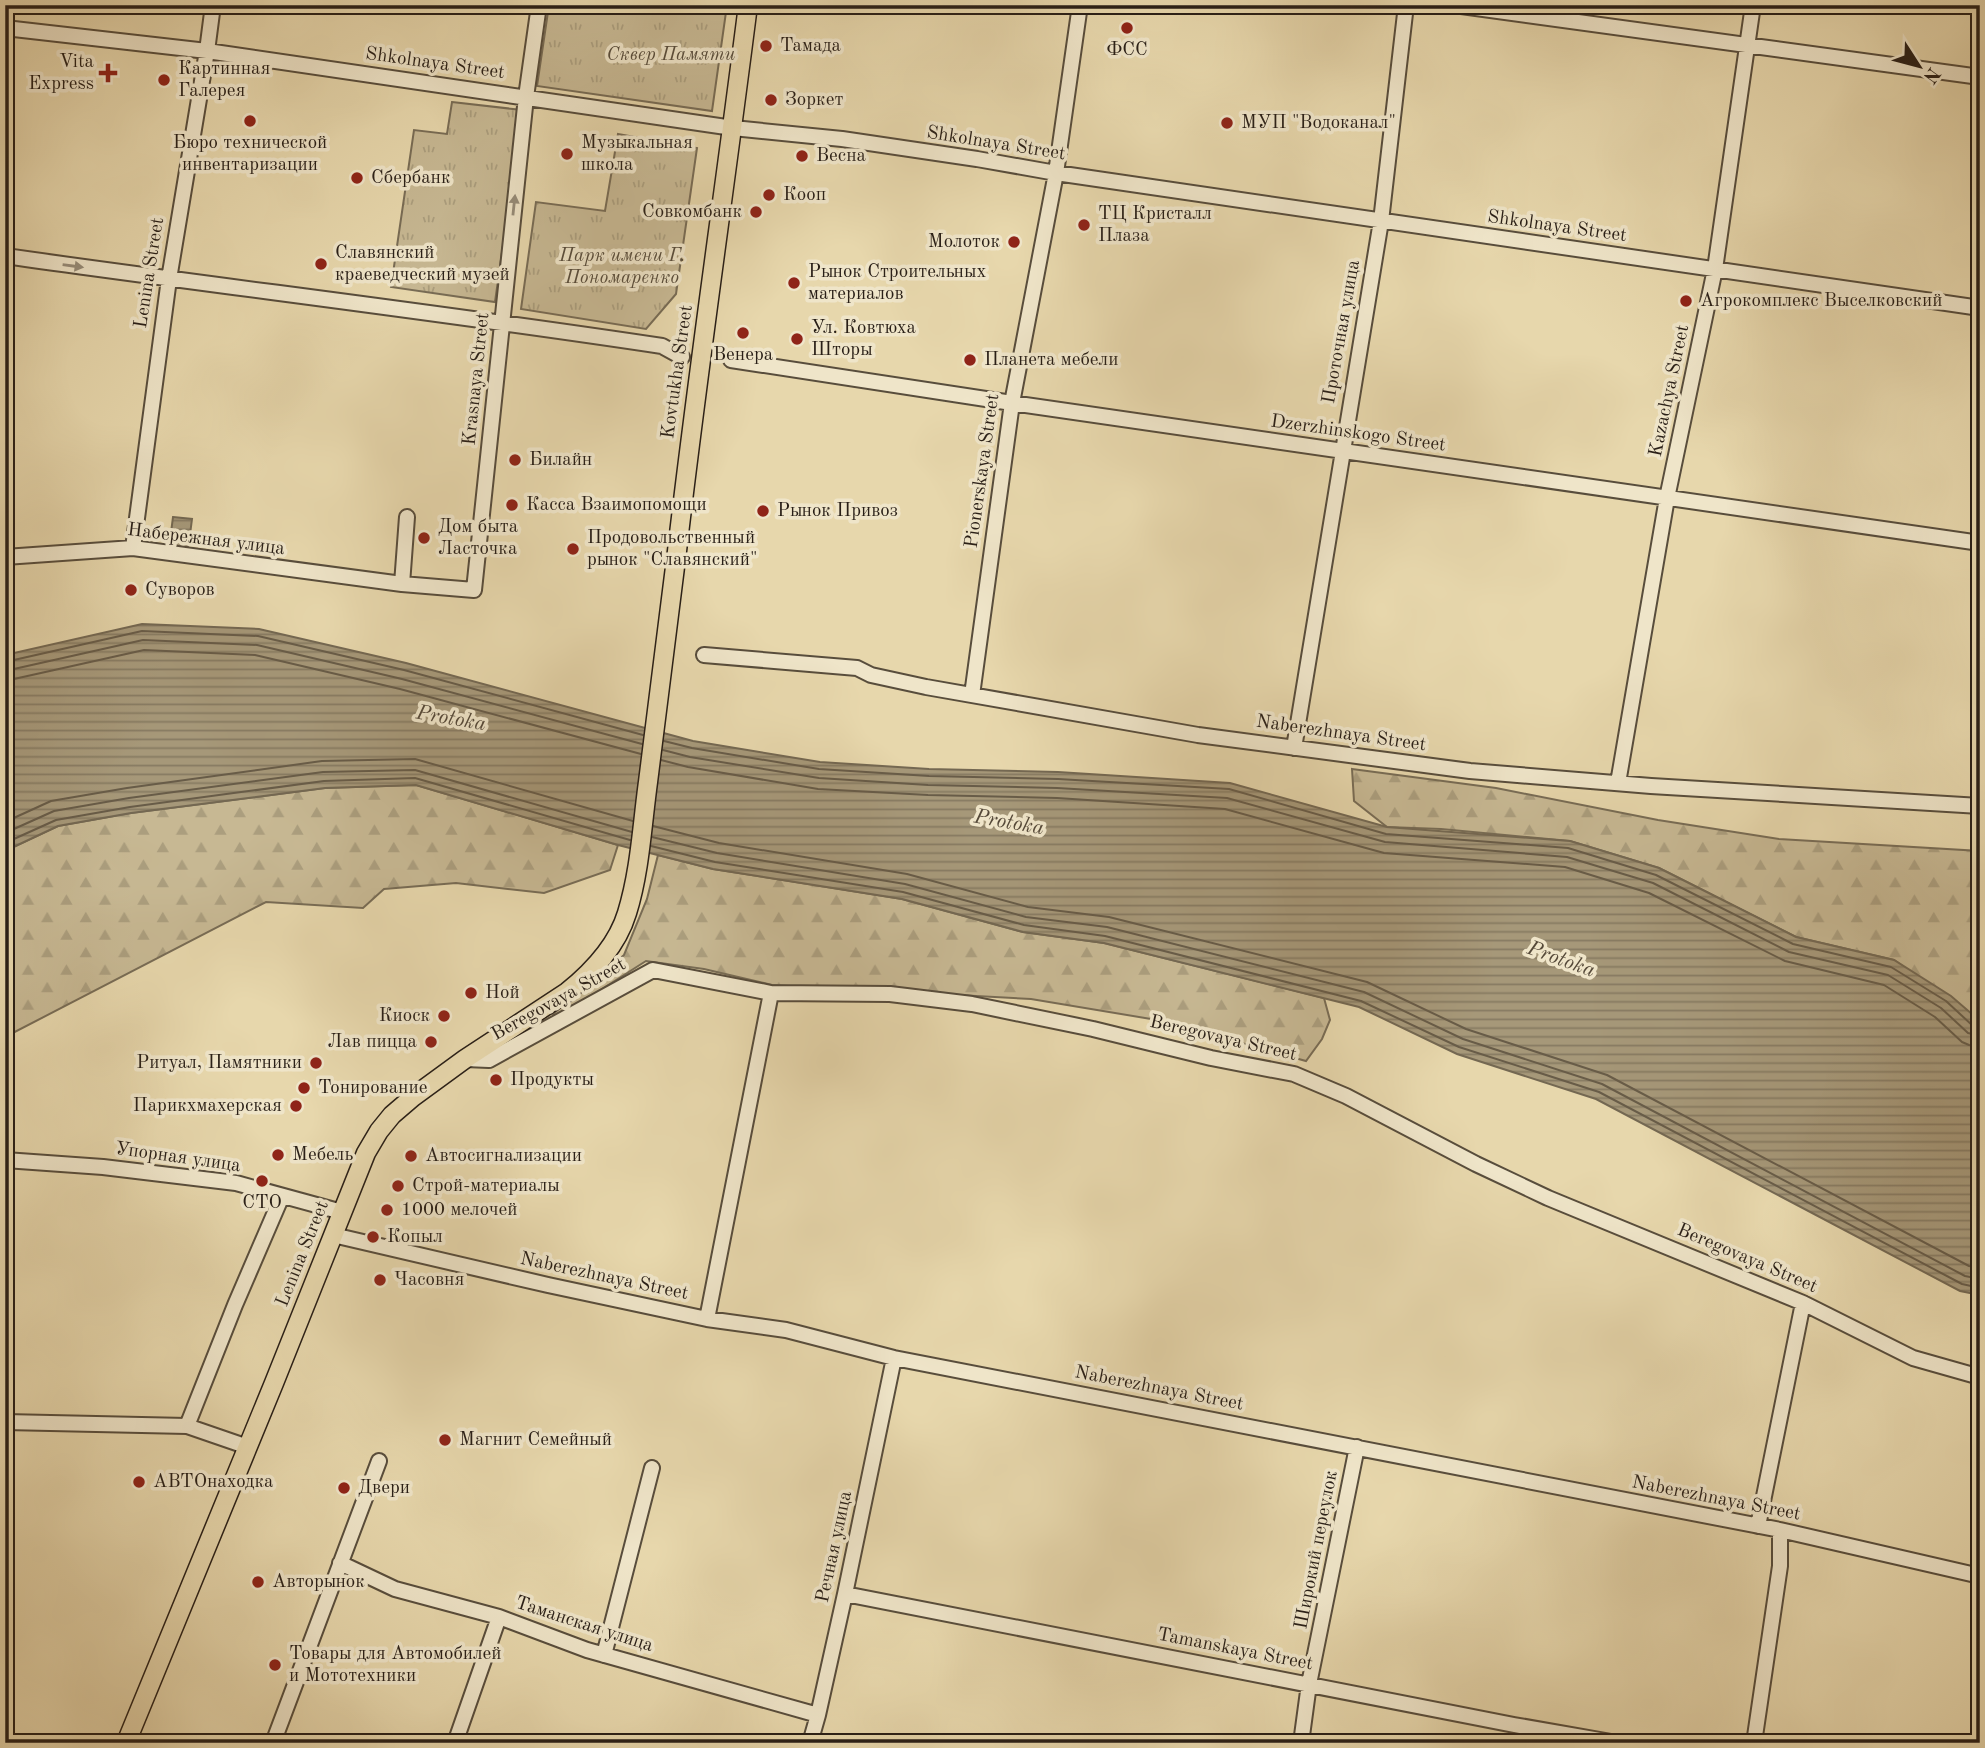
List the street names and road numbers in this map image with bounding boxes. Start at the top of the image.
street label: Shkolnaya Street [364,45,506,83]
street label: Shkolnaya Street [925,124,1067,164]
street label: Shkolnaya Street [1486,208,1628,246]
street label: Lenina Street [132,216,168,330]
street label: Проточная улица [1320,258,1364,405]
street label: Kovtukha Street [659,304,697,440]
street label: Krasnaya Street [461,312,493,446]
street label: Kazachya Street [1647,323,1693,459]
street label: Pionerskaya Street [963,392,1003,550]
street label: Dzerzhinskogo Street [1269,412,1447,456]
street label: Набережная улица [126,521,286,559]
street label: Naberezhnaya Street [1255,713,1427,755]
street label: Beregovaya Street [489,955,629,1045]
street label: Beregovaya Street [1148,1013,1298,1065]
street label: Упорная улица [114,1140,242,1176]
street label: Lenina Street [273,1198,333,1310]
street label: Beregovaya Street [1674,1221,1820,1297]
street label: Naberezhnaya Street [518,1250,690,1304]
street label: Naberezhnaya Street [1073,1363,1245,1415]
street label: Широкий переулок [1292,1469,1342,1631]
street label: Naberezhnaya Street [1630,1473,1802,1525]
street label: Речная улица [814,1489,856,1605]
street label: Таманская улица [513,1594,656,1656]
street label: Tamanskaya Street [1155,1626,1315,1674]

